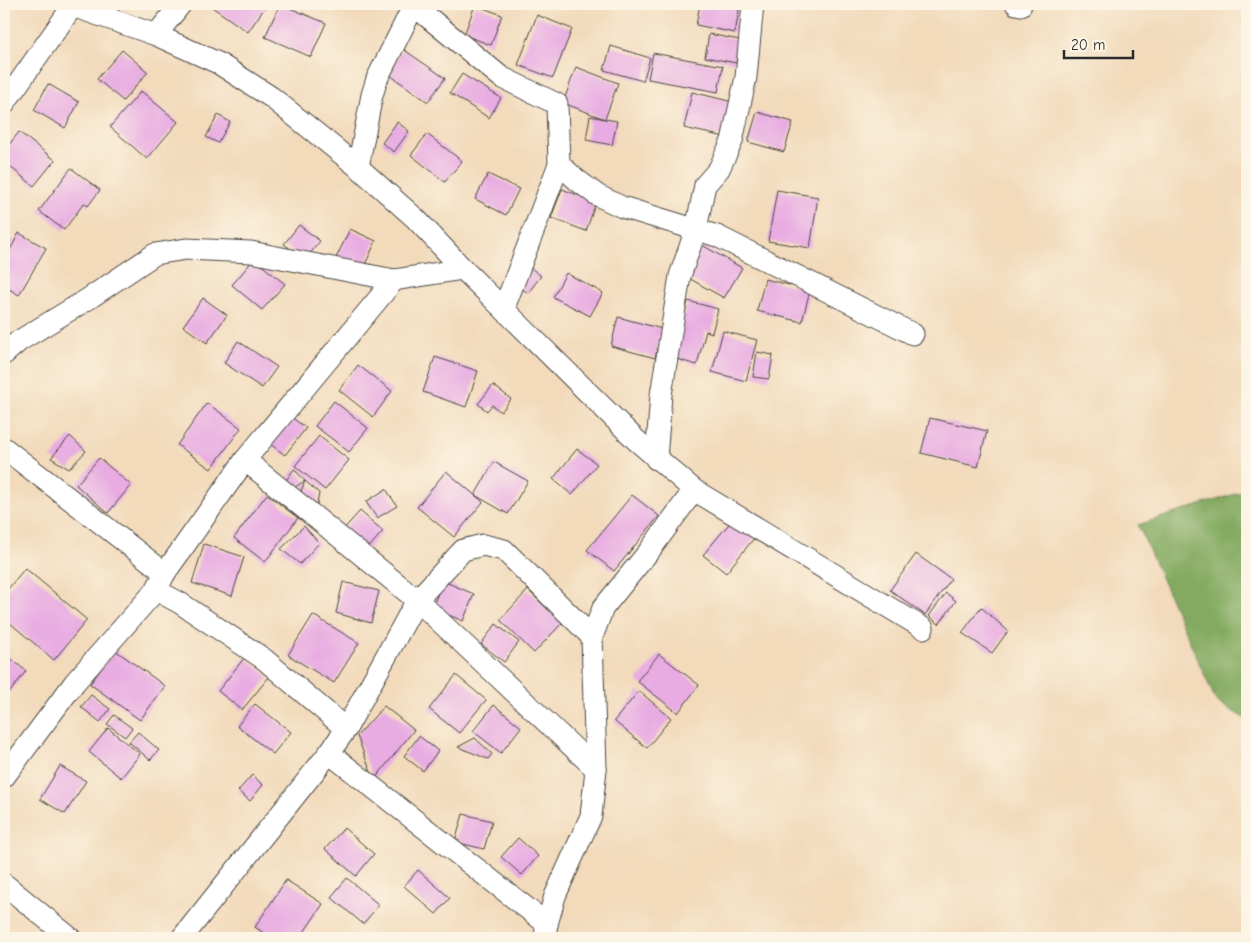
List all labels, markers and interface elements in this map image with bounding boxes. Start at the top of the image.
scale bar [1064,28,1132,60]
text: 20 m [1071,36,1105,54]

